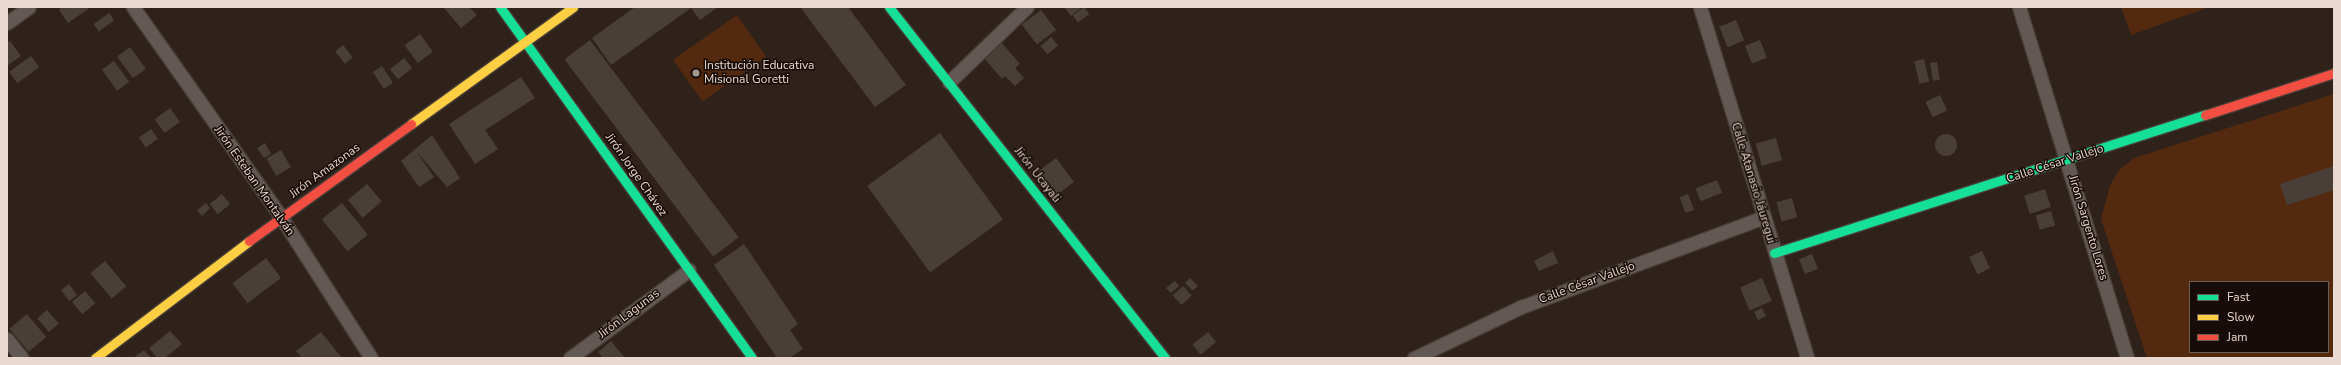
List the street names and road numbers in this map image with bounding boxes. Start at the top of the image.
street label: Calle Atanasio Jáuregui [1728,121,1778,245]
street label: Jirón Esteban Montalván [211,123,297,239]
street label: Jirón Jorge Chávez [602,131,670,219]
street label: Jirón Amazonas [287,141,363,201]
street label: Calle César Vallejo [2005,142,2105,186]
street label: Jirón Ucayali [1011,144,1063,206]
street label: Jirón Sargento Lores [2065,174,2111,282]
street label: Calle César Vallejo [1537,259,1637,307]
street label: Jirón Lagunas [595,286,663,342]

